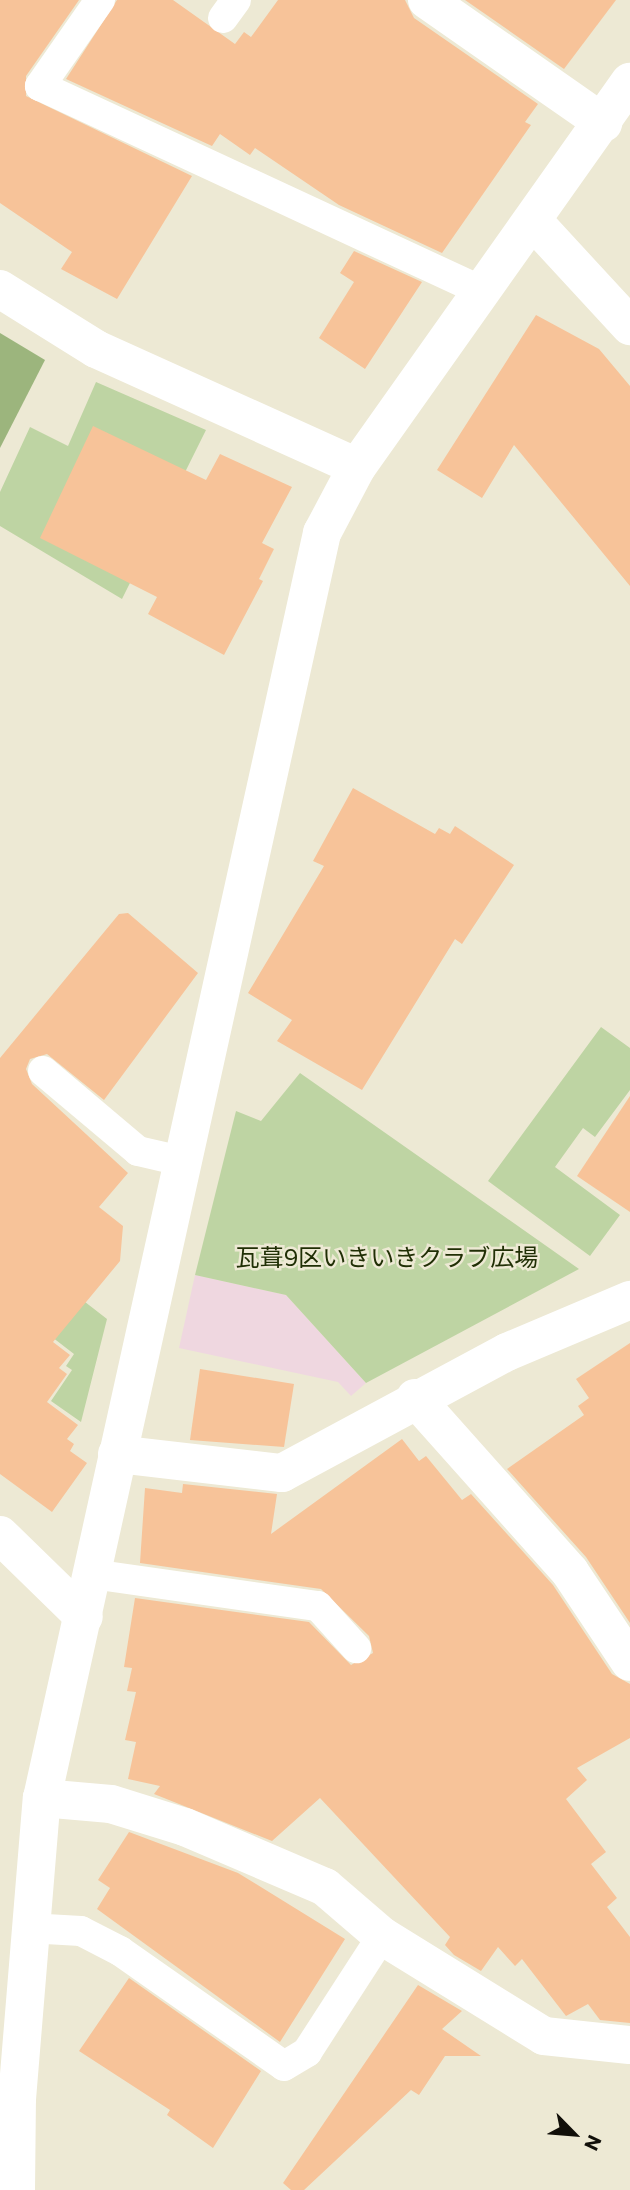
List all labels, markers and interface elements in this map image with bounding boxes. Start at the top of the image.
park label: 瓦葺9区いきいきクラブ広場 [236,1243,538,1271]
north arrow [539,2099,609,2169]
text: N [580,2132,607,2154]

